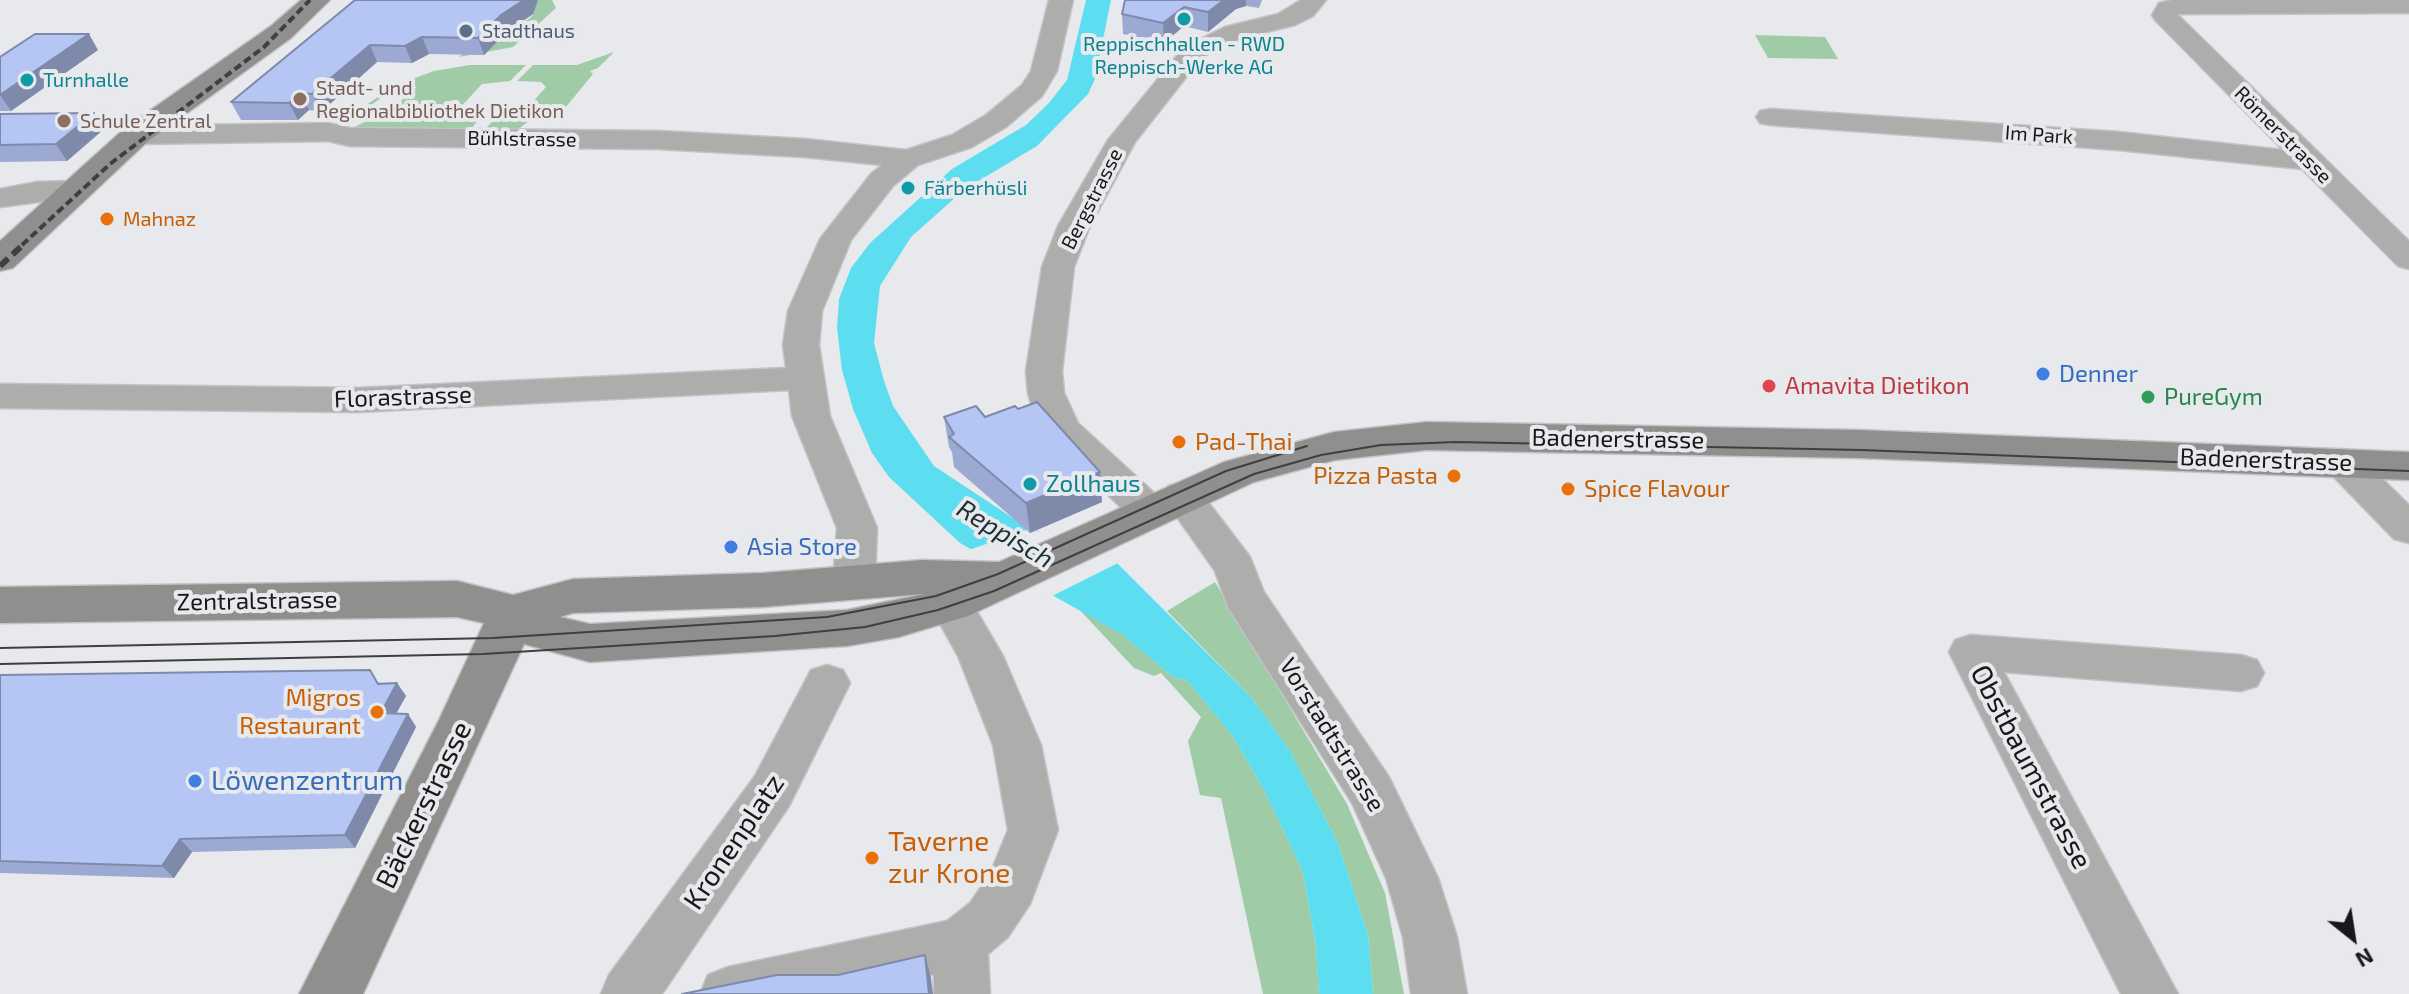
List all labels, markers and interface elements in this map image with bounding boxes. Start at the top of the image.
marker: Reppischhallen - RWD Reppisch-Werke AG [1175,10,1193,28]
place label: Stadthaus [482,19,575,43]
marker: Stadthaus [457,22,475,40]
place label: Reppischhallen - RWD Reppisch-Werke AG [1083,32,1285,79]
place label: Turnhalle [43,68,129,92]
marker: Turnhalle [18,71,36,89]
place label: Stadt- und Regionalbibliothek Dietikon [316,76,564,123]
street label: Römerstrasse [2229,81,2337,189]
marker: Stadt- und Regionalbibliothek Dietikon [291,90,309,108]
place label: Schule Zentral [80,109,211,133]
marker: Schule Zentral [55,112,73,130]
street label: Im Park [2004,121,2074,149]
street label: Bühlstrasse [467,126,577,152]
street label: Bergstrasse [1056,145,1128,253]
place label: Färberhüsli [924,176,1028,200]
marker: Färberhüsli [899,179,917,197]
place label: Mahnaz [123,207,196,231]
marker: Mahnaz [98,210,116,228]
place label: Denner [2059,360,2138,388]
marker: Denner [2034,365,2052,383]
place label: Amavita Dietikon [1785,372,1970,400]
marker: Amavita Dietikon [1760,377,1778,395]
street label: Florastrasse [334,380,472,414]
place label: PureGym [2164,383,2263,411]
marker: PureGym [2139,388,2157,406]
street label: Badenerstrasse [1531,423,1705,455]
place label: Pad-Thai [1195,428,1292,456]
marker: Pad-Thai [1170,433,1188,451]
street label: Badenerstrasse [2179,443,2353,477]
place label: Pizza Pasta [1313,462,1438,490]
marker: Pizza Pasta [1445,467,1463,485]
place label: Zollhaus [1046,470,1140,498]
marker: Zollhaus [1021,475,1039,493]
place label: Spice Flavour [1584,475,1730,503]
marker: Spice Flavour [1559,480,1577,498]
water label: Reppisch [951,493,1059,575]
place label: Asia Store [747,533,857,561]
marker: Asia Store [722,538,740,556]
street label: Zentralstrasse [176,585,338,617]
street label: Vorstadtstrasse [1273,653,1391,817]
street label: Obstbaumstrasse [1963,659,2099,875]
place label: Migros Restaurant [239,684,361,740]
marker: Migros Restaurant [368,703,386,721]
street label: Bäckerstrasse [369,716,479,894]
place label: Löwenzentrum [211,764,403,798]
street label: Kronenplatz [677,768,791,916]
marker: Löwenzentrum [186,772,204,790]
place label: Taverne zur Krone [888,825,1010,891]
marker: Taverne zur Krone [863,849,881,867]
north arrow [2313,898,2393,978]
text: N [2352,944,2378,974]

